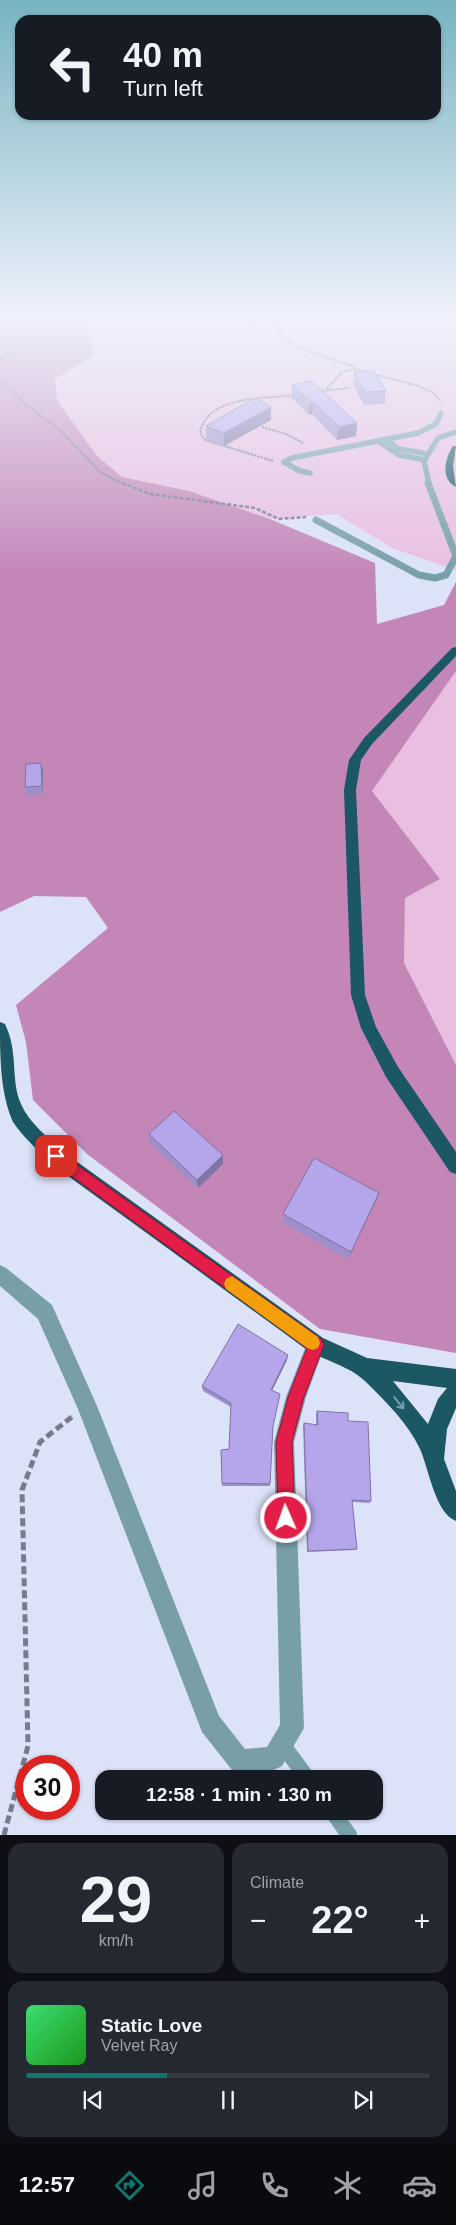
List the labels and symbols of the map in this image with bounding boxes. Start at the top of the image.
pin [35,1135,77,1177]
one-way arrow [394,1396,405,1409]
position arrow [259,1491,311,1543]
speed limit sign: 30 [15,1755,80,1820]

